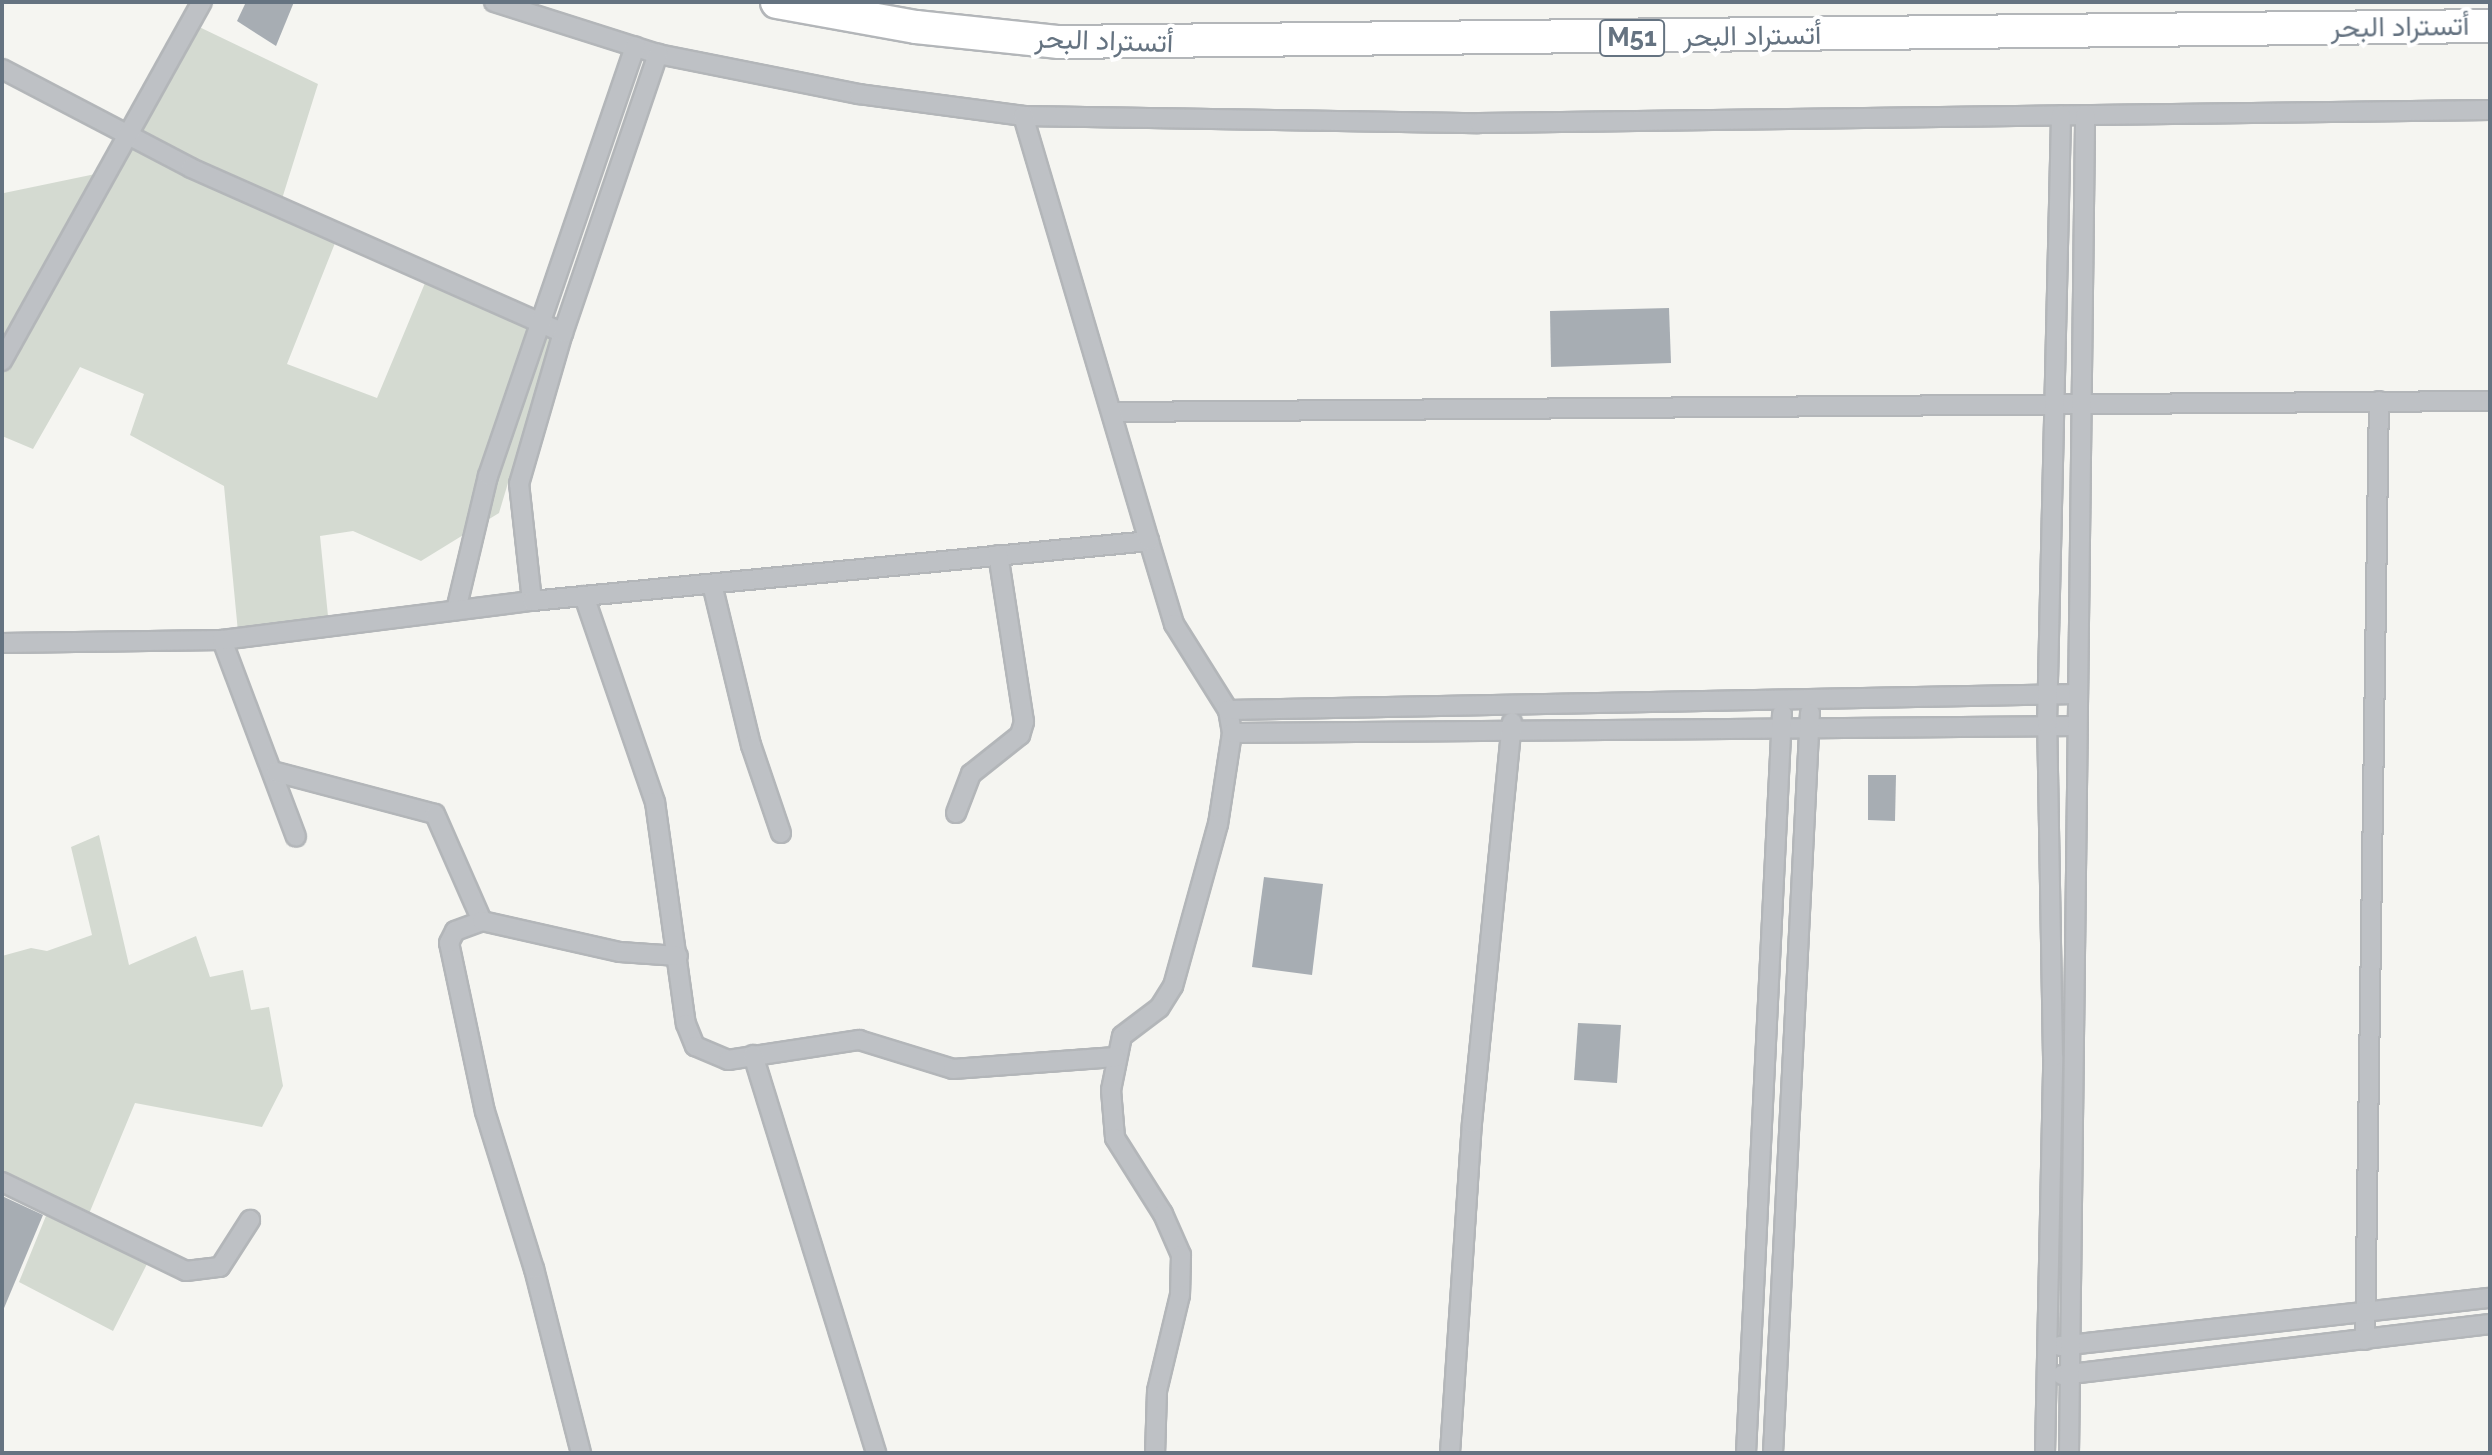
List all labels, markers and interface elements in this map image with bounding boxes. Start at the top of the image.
street label: أتستراد البحر [2330,9,2470,45]
road number: M51 [1598,16,1666,60]
street label: أتستراد البحر [1682,18,1822,54]
street label: أتستراد البحر [1034,22,1174,60]

